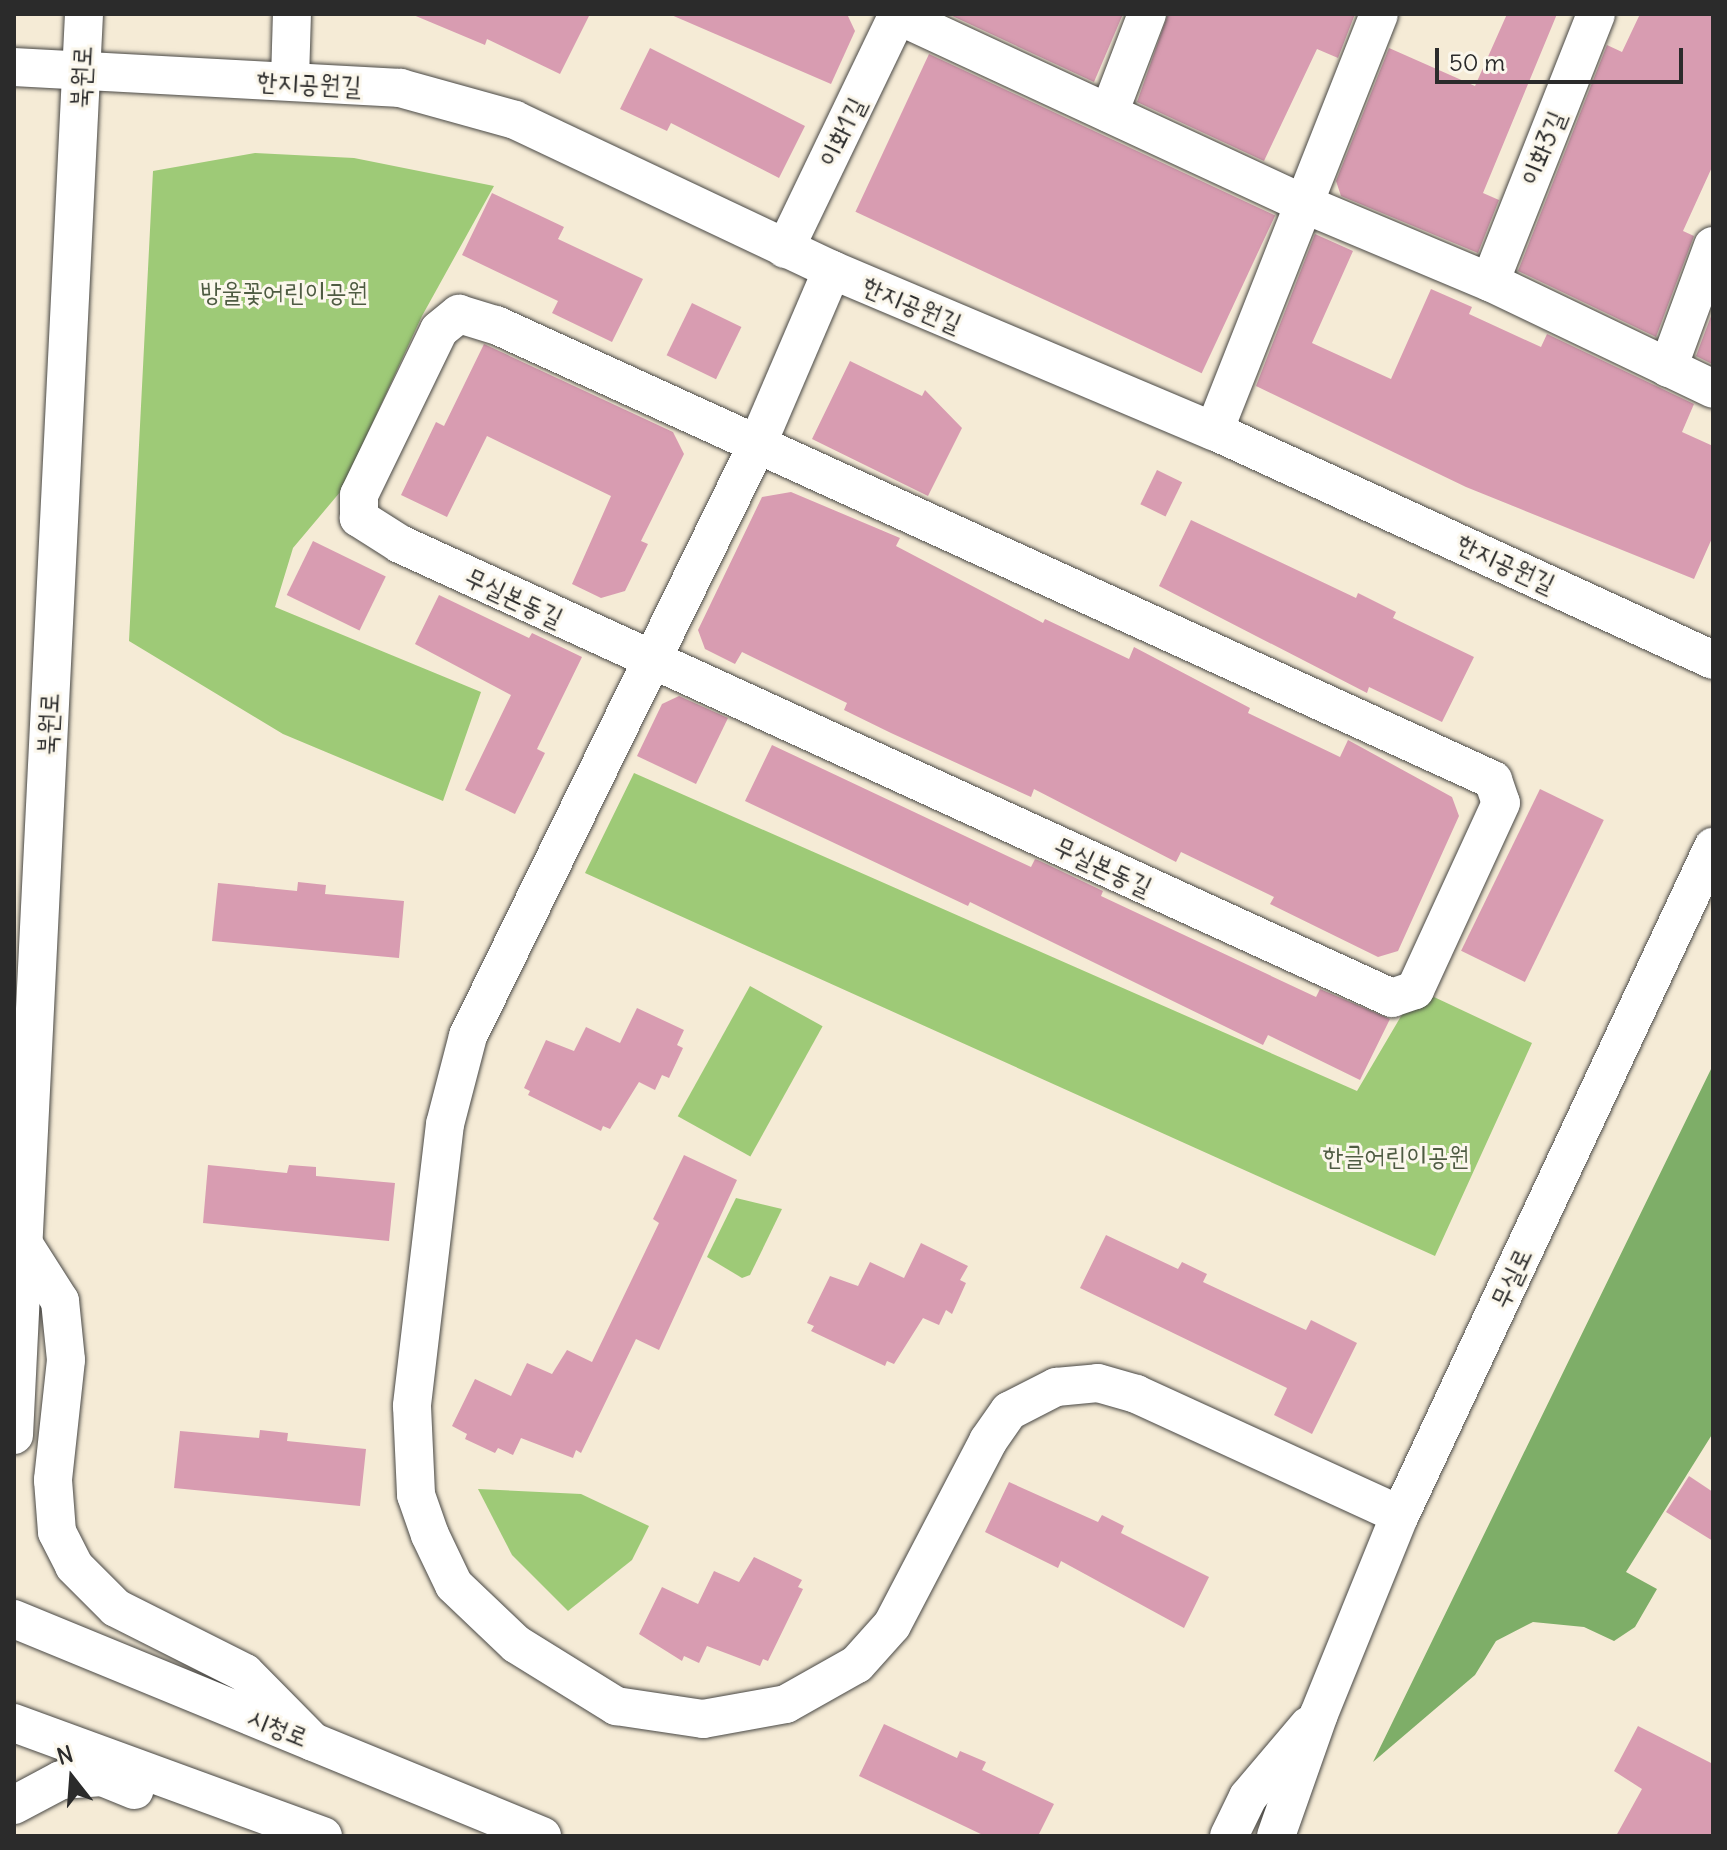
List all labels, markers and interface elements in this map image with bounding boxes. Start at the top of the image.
scale bar [1439,32,1687,82]
street label: 북원로 [64,45,98,109]
text: 50 m [1449,47,1505,77]
street label: 한지공원길 [256,65,362,101]
street label: 이화1길 [812,92,872,172]
street label: 이화3길 [1514,106,1572,190]
street label: 한지공원길 [858,269,966,339]
park label: 방울꽃어린이공원 [200,276,368,308]
street label: 한지공원길 [1452,527,1560,599]
street label: 무실본동길 [460,561,568,633]
street label: 북원로 [31,692,65,756]
street label: 무실본동길 [1049,830,1157,902]
park label: 한글어린이공원 [1323,1140,1469,1172]
street label: 무실로 [1484,1243,1538,1313]
street label: 시청로 [243,1701,313,1753]
north arrow [32,1738,112,1818]
text: N [54,1739,76,1771]

